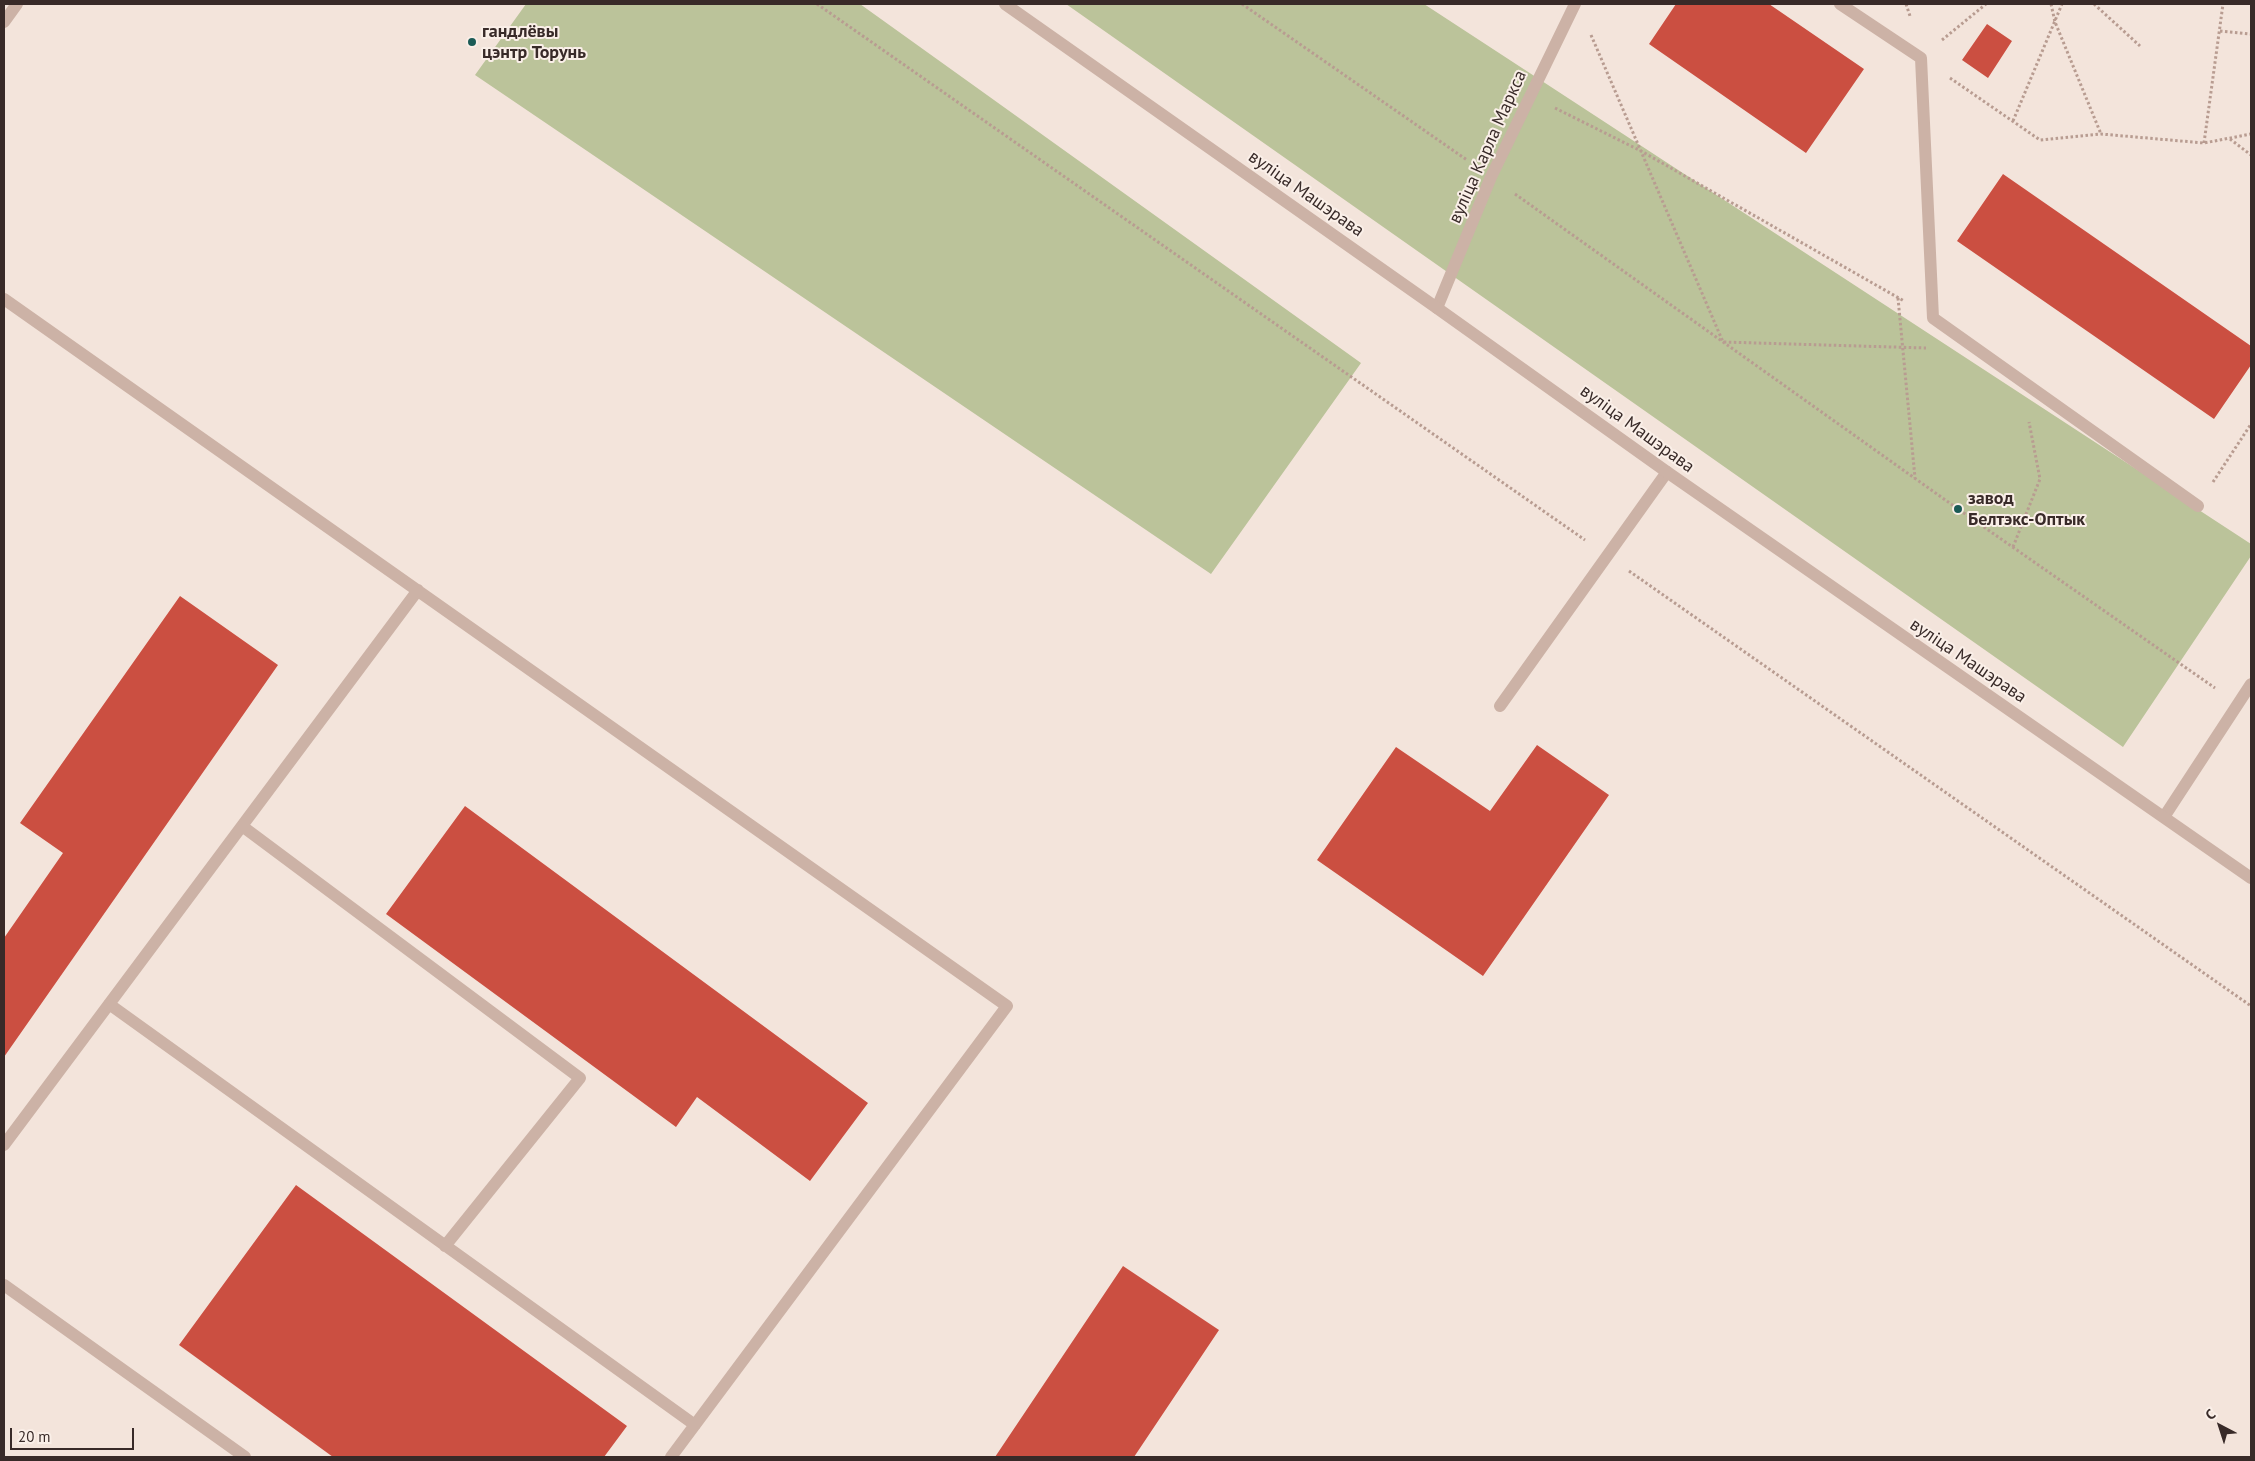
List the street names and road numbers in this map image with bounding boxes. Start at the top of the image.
street label: вуліца Карла Маркса [1445,67,1531,227]
street label: вуліца Машэрава [1244,146,1368,242]
street label: вуліца Машэрава [1576,380,1698,478]
street label: вуліца Машэрава [1906,614,2030,708]

